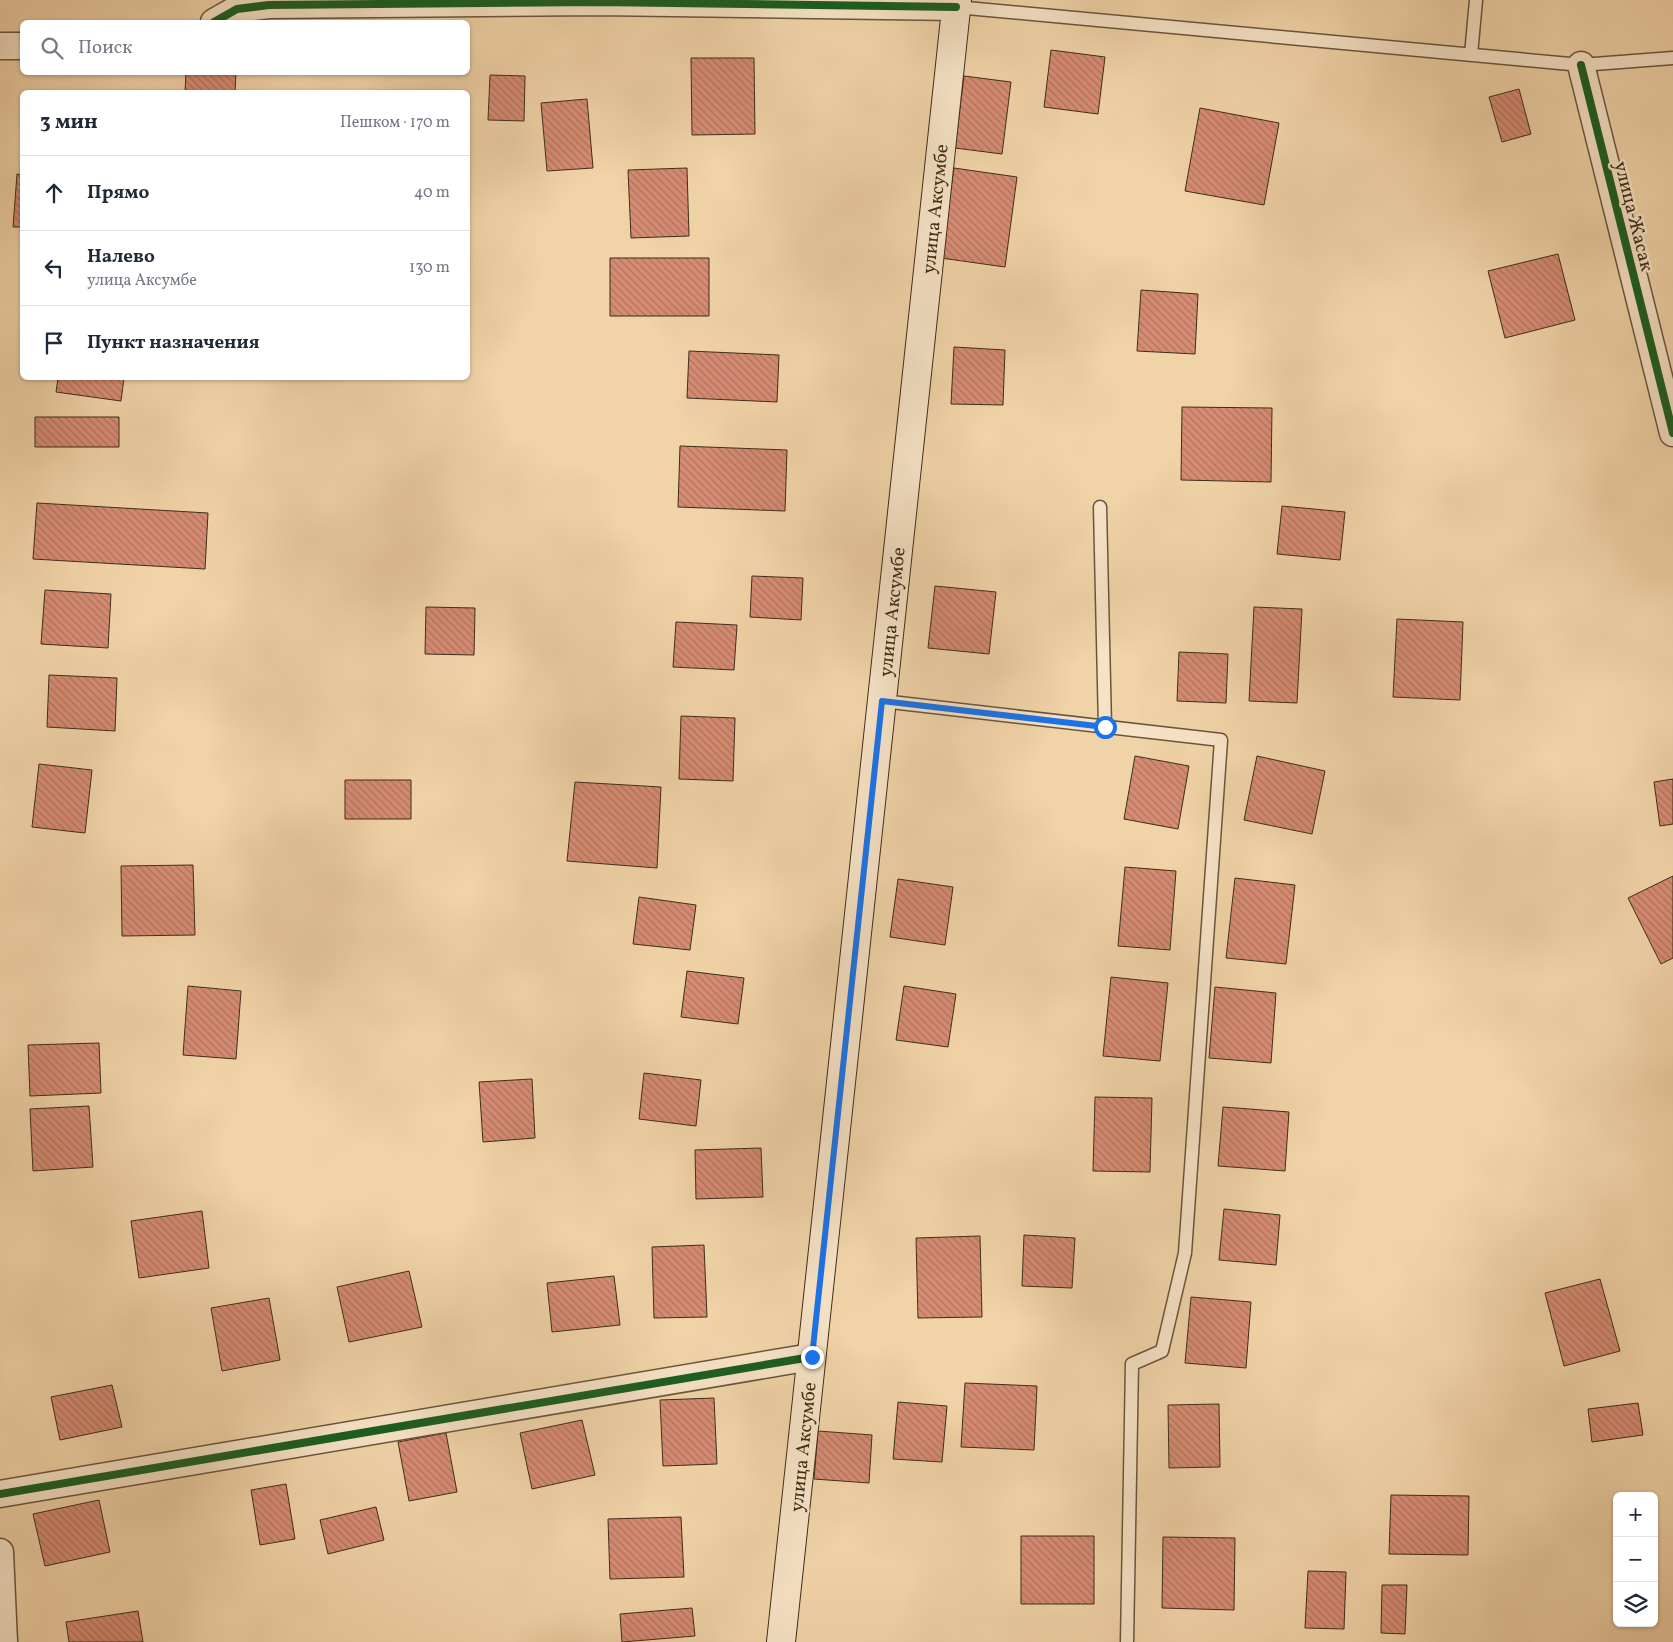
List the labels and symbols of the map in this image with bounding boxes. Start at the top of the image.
street label: улица Аксумбе [916,143,956,275]
street label: улица Жасак [1607,159,1659,274]
street label: улица Аксумбе [873,546,913,678]
route start [1094,716,1117,739]
route end [801,1346,824,1369]
street label: улица Аксумбе [784,1381,824,1513]

